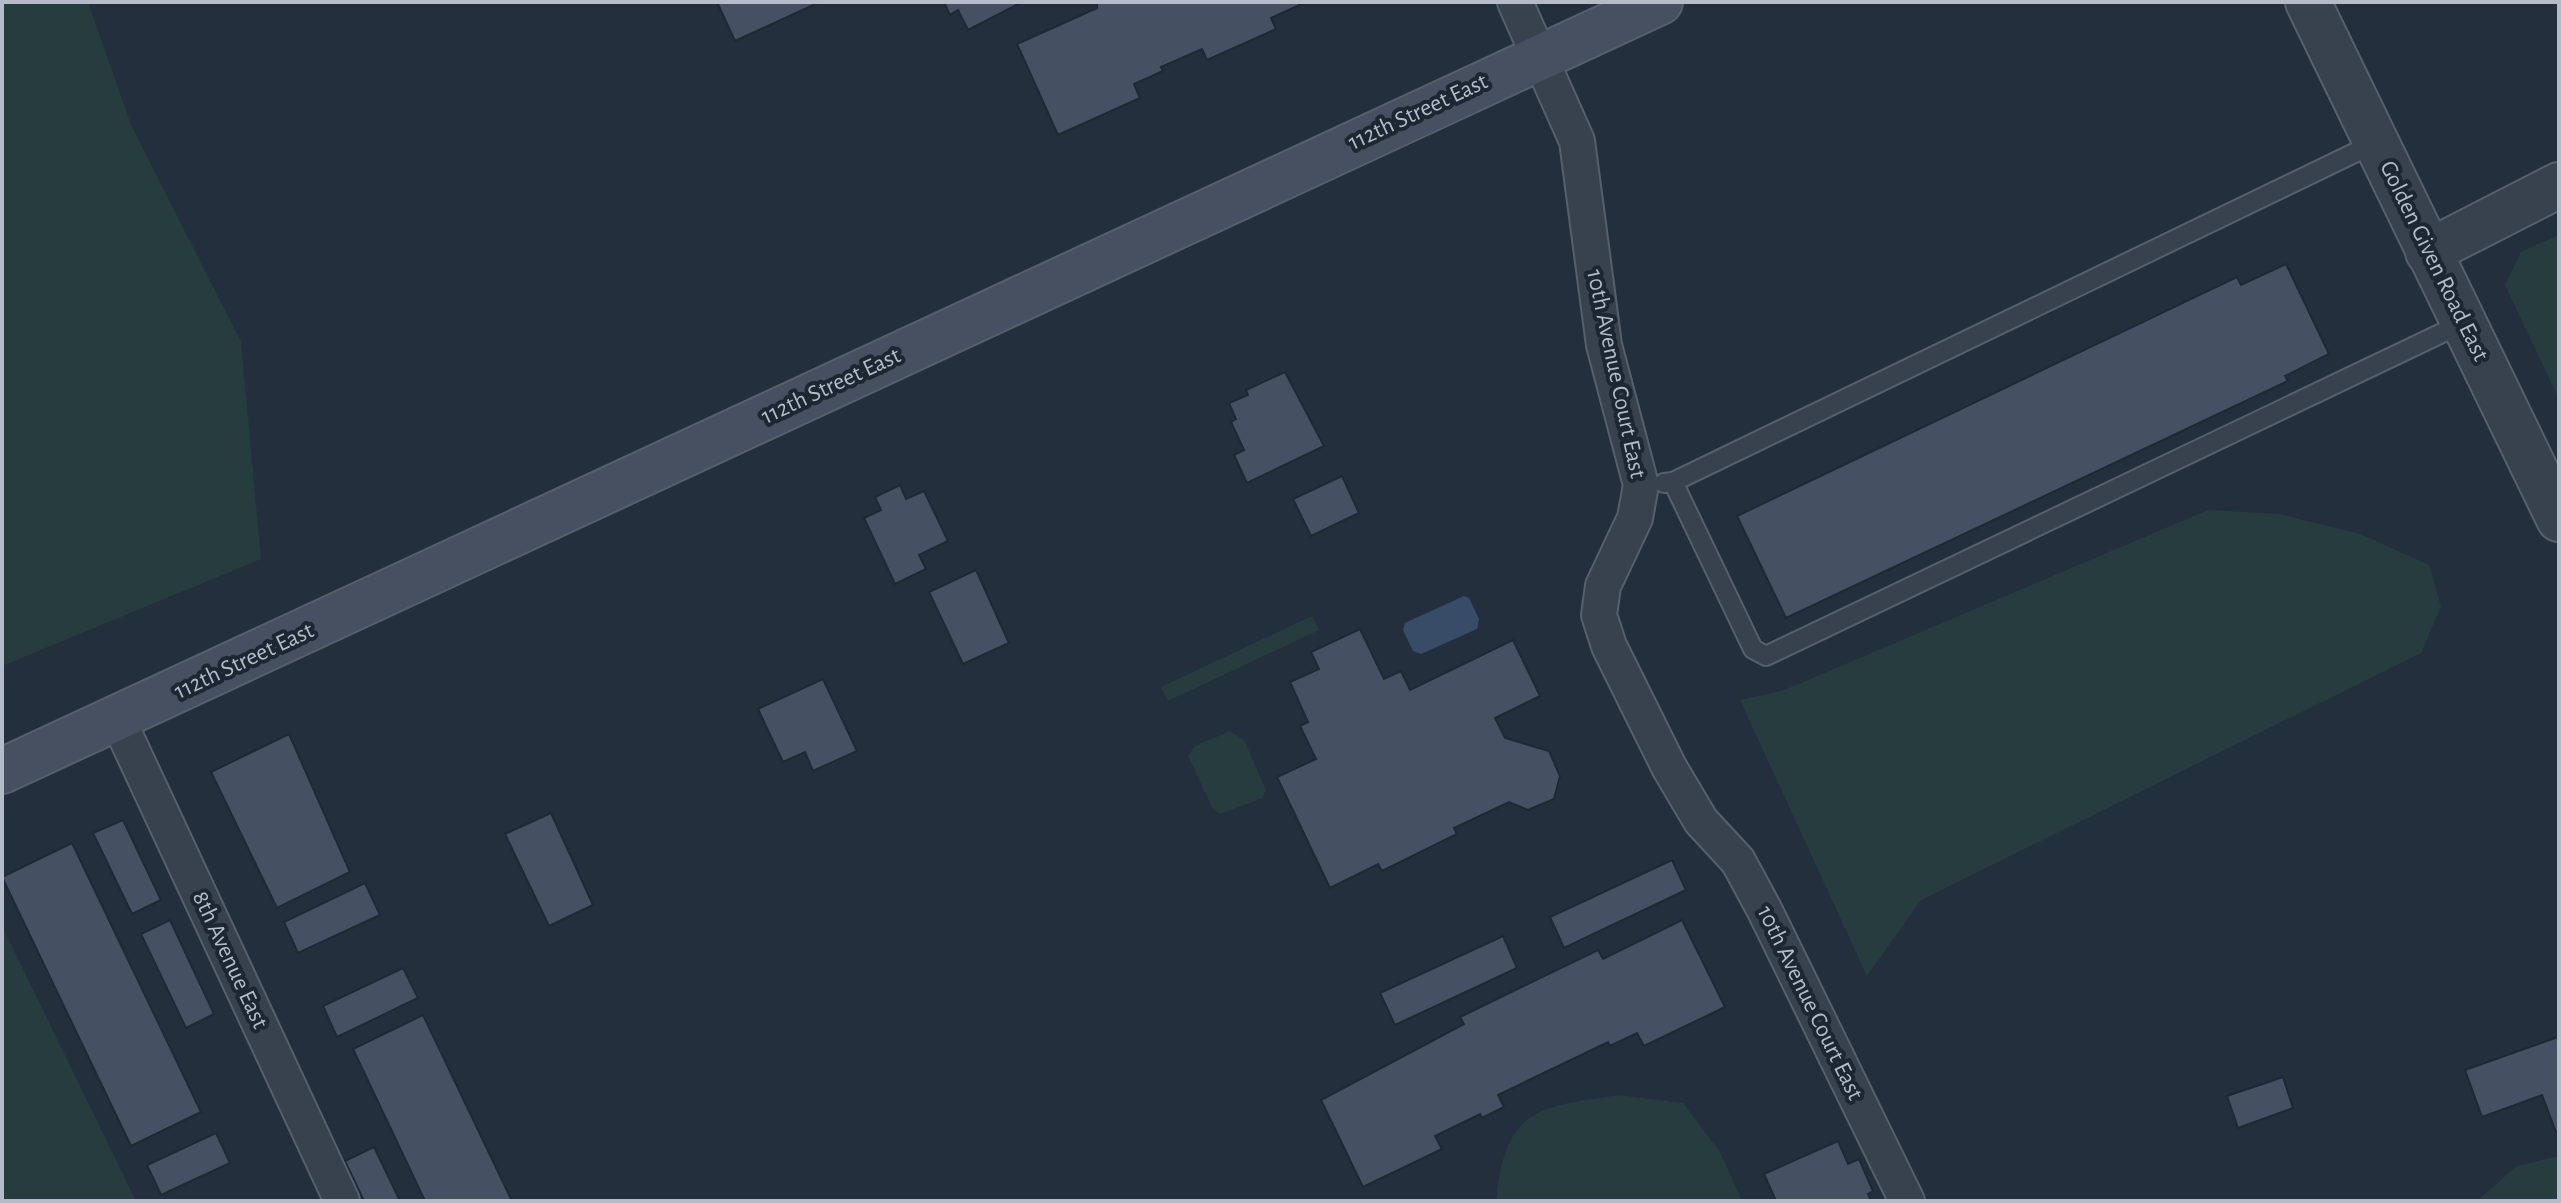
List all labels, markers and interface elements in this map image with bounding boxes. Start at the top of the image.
street label: 112th Street East [1345,69,1492,155]
street label: Golden Given Road East [2375,157,2493,365]
street label: 10th Avenue Court East [1582,267,1650,481]
street label: 112th Street East [758,343,905,429]
street label: 112th Street East [171,618,318,704]
street label: 8th Avenue East [188,888,272,1032]
street label: 10th Avenue Court East [1753,902,1868,1104]

